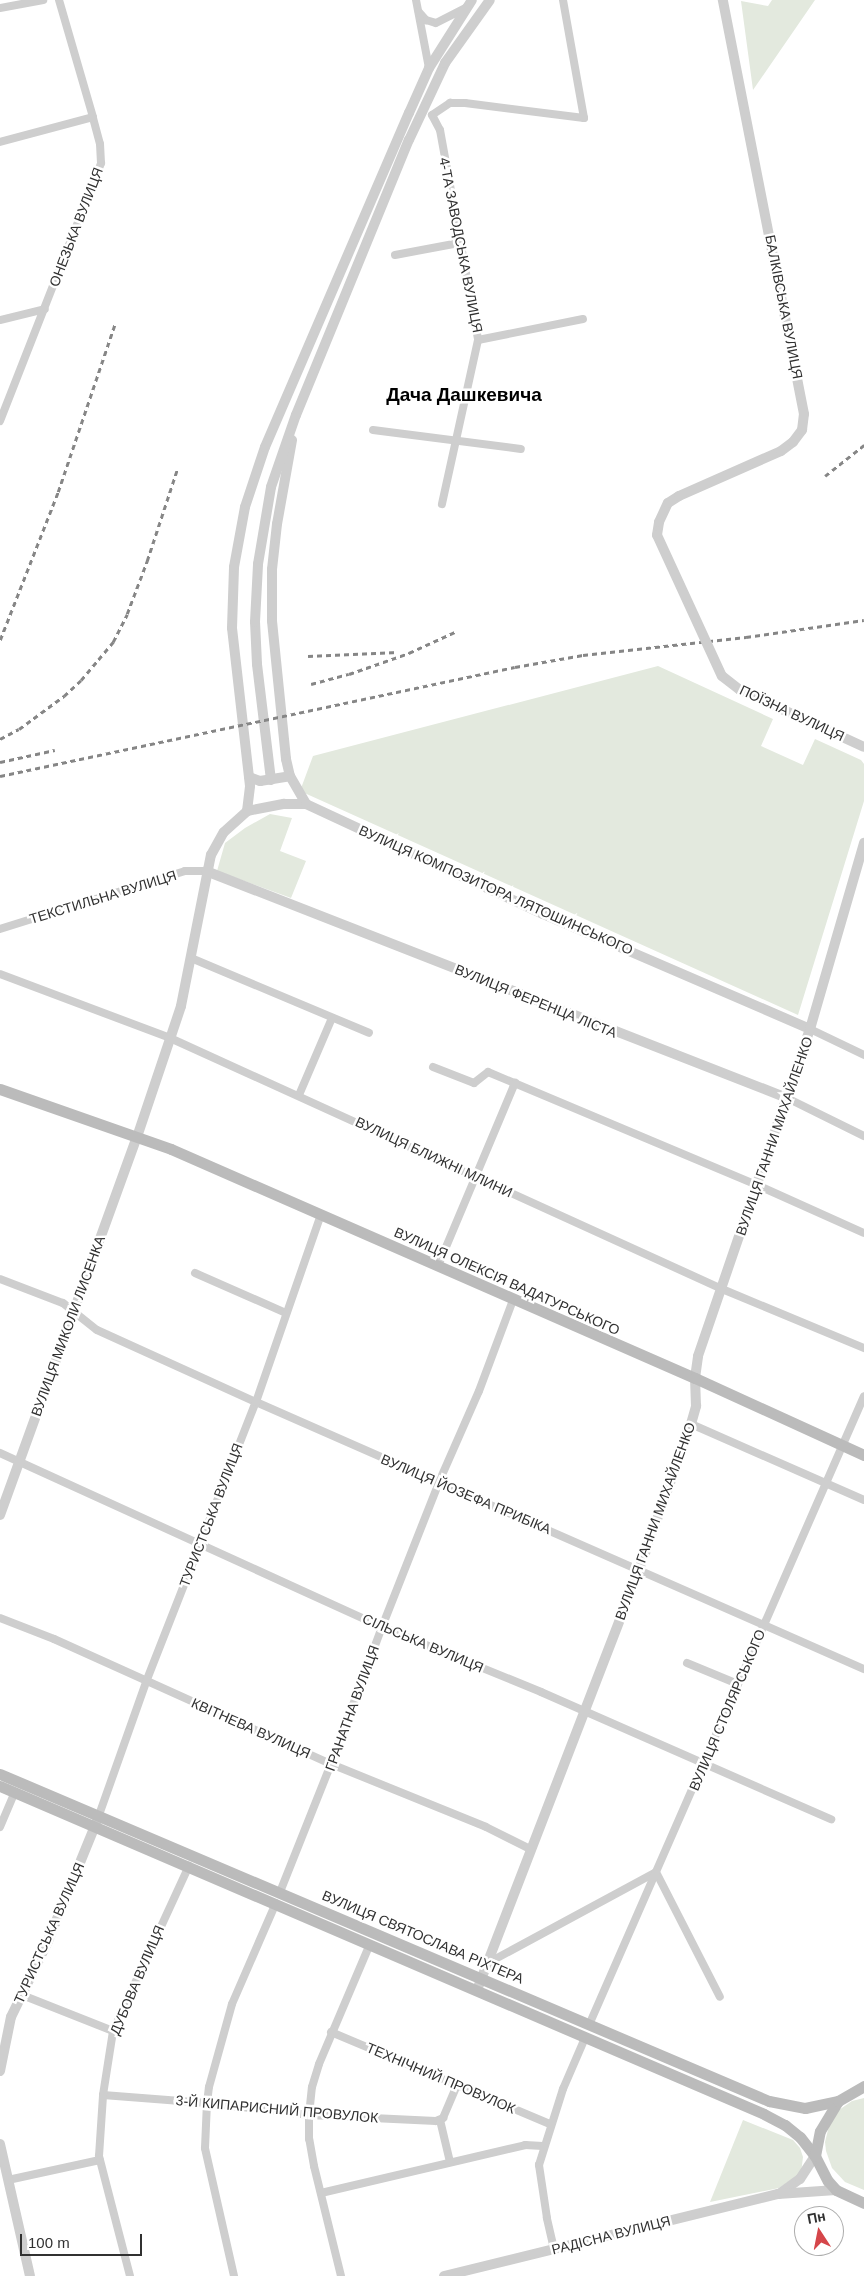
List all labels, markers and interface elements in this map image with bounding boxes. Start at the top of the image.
street label: 4-ТА ЗАВОДСЬКА ВУЛИЦЯ [436,156,486,334]
street label: ОНЕЗЬКА ВУЛИЦЯ [46,165,106,289]
street label: БАЛКІВСЬКА ВУЛИЦЯ [762,234,806,380]
district label: Дача Дашкевича [386,384,542,406]
street label: ПОЇЗНА ВУЛИЦЯ [737,681,847,745]
street label: ВУЛИЦЯ КОМПОЗИТОРА ЛЯТОШИНСЬКОГО [356,822,636,958]
street label: ТЕКСТИЛЬНА ВУЛИЦЯ [27,867,179,927]
street label: ВУЛИЦЯ ФЕРЕНЦА ЛІСТА [452,961,620,1041]
street label: ВУЛИЦЯ ГАННИ МИХАЙЛЕНКО [732,1034,816,1238]
street label: ВУЛИЦЯ БЛИЖНІ МЛИНИ [353,1113,515,1201]
street label: ВУЛИЦЯ ОЛЕКСІЯ ВАДАТУРСЬКОГО [392,1223,622,1339]
street label: ВУЛИЦЯ МИКОЛИ ЛИСЕНКА [27,1233,109,1419]
street label: ВУЛИЦЯ ГАННИ МИХАЙЛЕНКО [611,1420,699,1622]
street label: ТУРИСТСЬКА ВУЛИЦЯ [176,1441,246,1589]
street label: ВУЛИЦЯ ЙОЗЕФА ПРИБІКА [378,1450,554,1538]
street label: СІЛЬСЬКА ВУЛИЦЯ [360,1610,486,1676]
street label: ВУЛИЦЯ СТОЛЯРСЬКОГО [685,1627,769,1793]
street label: ГРАНАТНА ВУЛИЦЯ [321,1643,383,1773]
street label: КВІТНЕВА ВУЛИЦЯ [189,1694,313,1762]
street label: ТУРИСТСЬКА ВУЛИЦЯ [10,1860,88,2006]
street label: ВУЛИЦЯ СВЯТОСЛАВА РІХТЕРА [320,1887,526,1987]
street label: ДУБОВА ВУЛИЦЯ [106,1923,168,2037]
street label: ТЕХНІЧНИЙ ПРОВУЛОК [364,2039,518,2117]
street label: 3-Й КИПАРИСНИЙ ПРОВУЛОК [175,2092,379,2126]
north arrow [794,2206,844,2256]
text: Пн [806,2208,827,2227]
street label: РАДІСНА ВУЛИЦЯ [550,2212,672,2258]
scale bar [22,2224,145,2256]
text: 100 m [28,2234,70,2251]

